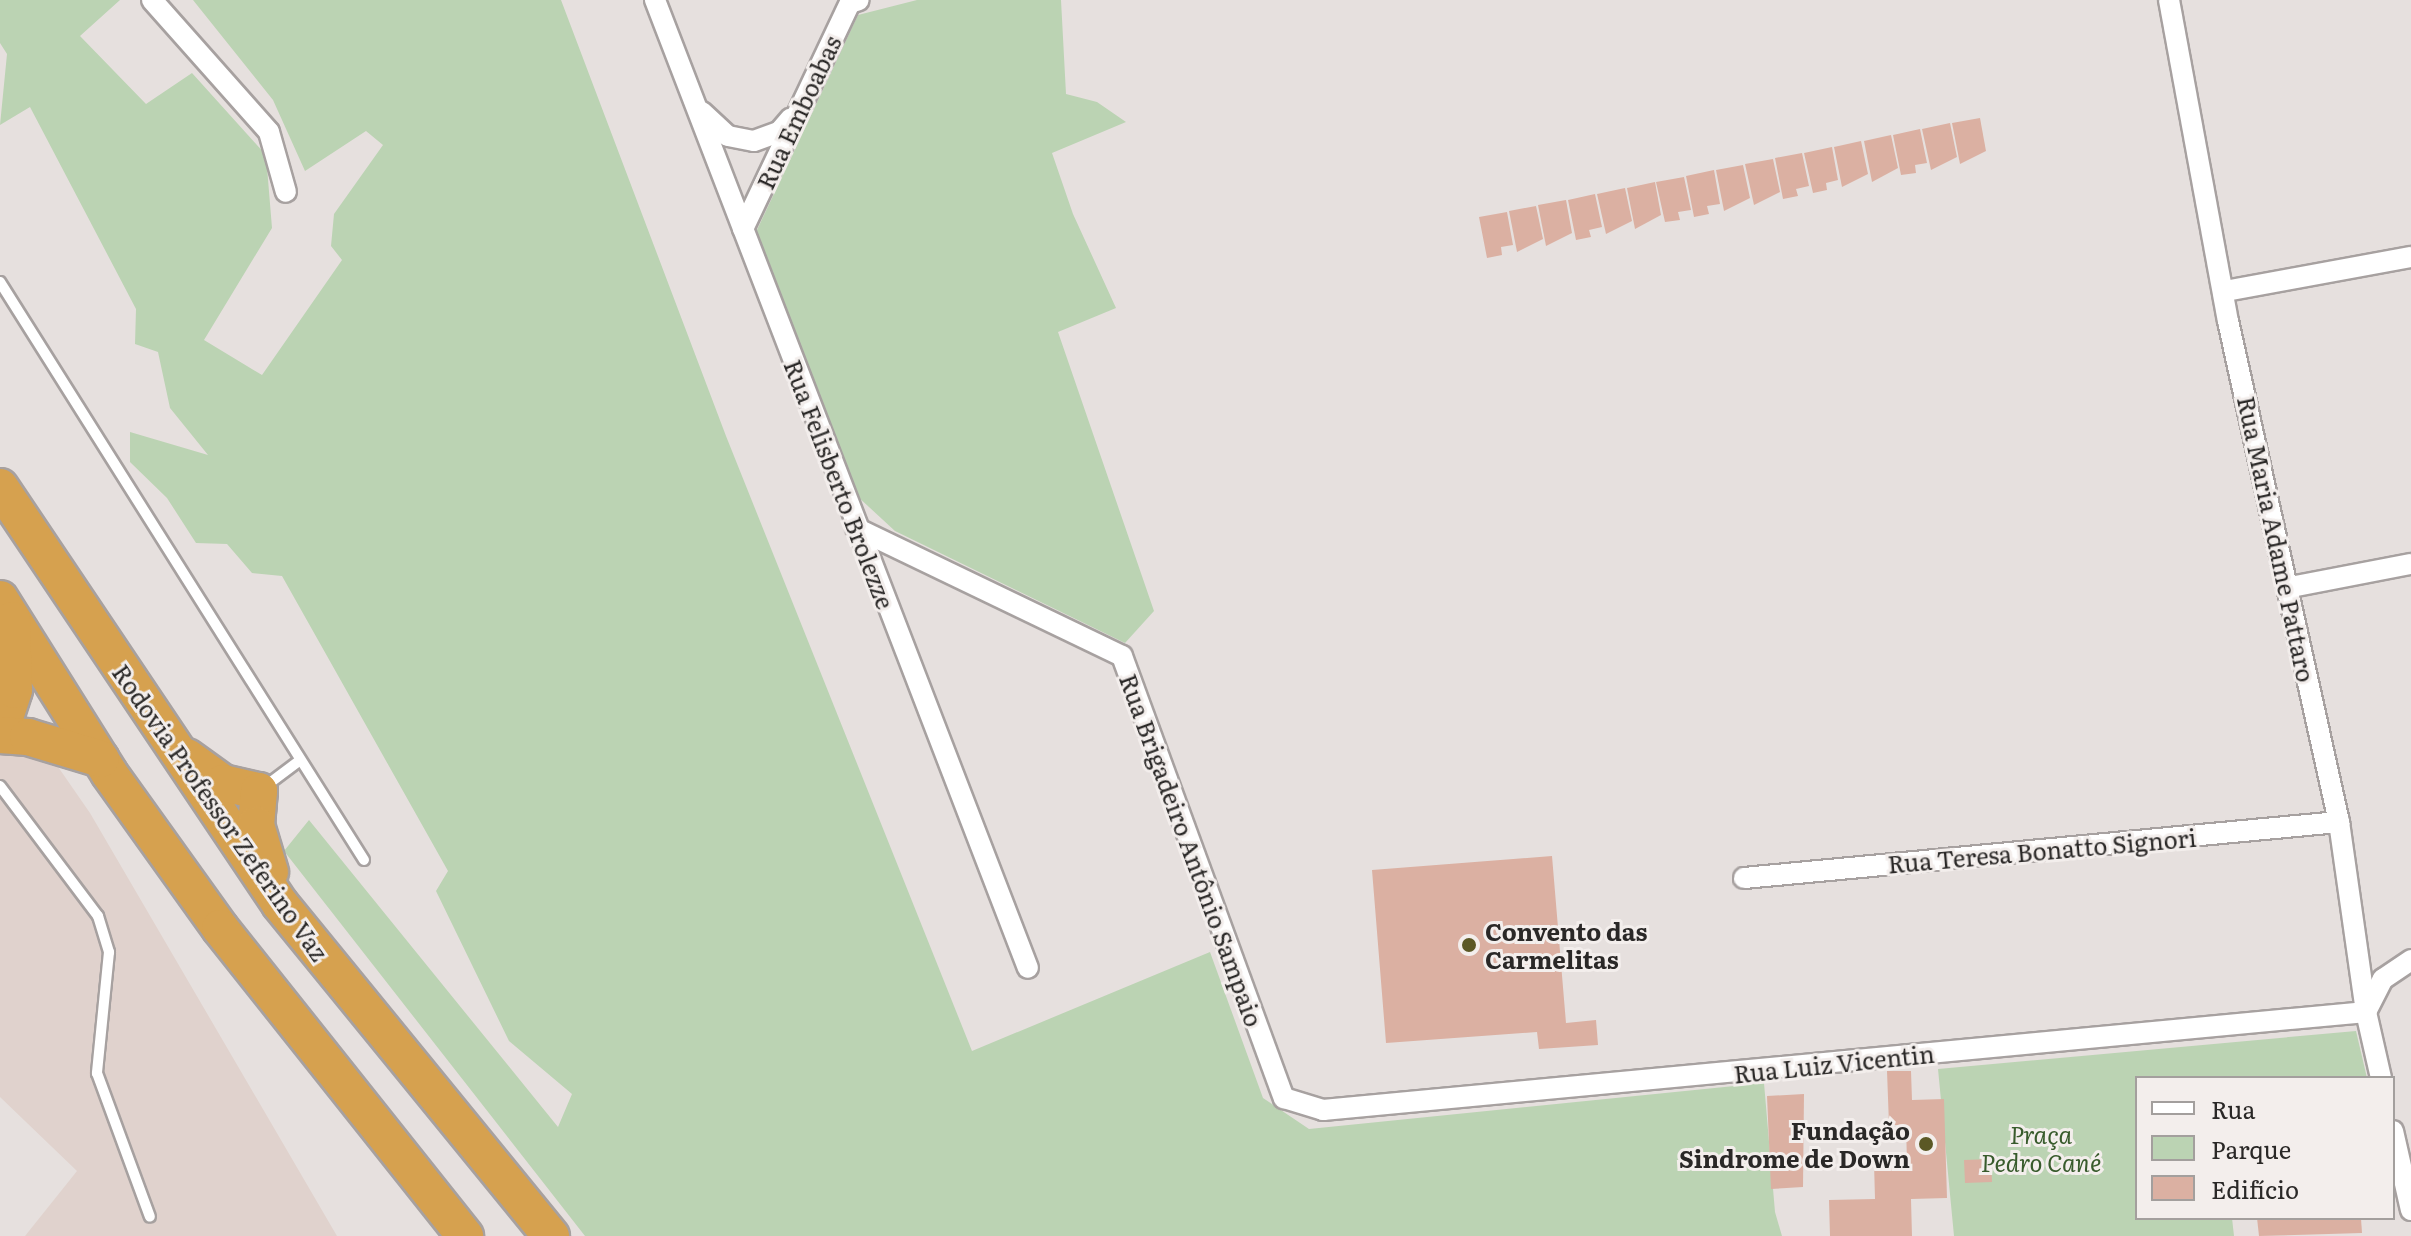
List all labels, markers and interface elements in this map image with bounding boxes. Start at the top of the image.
street label: Rua Emboabas [750,31,846,193]
street label: Rua Felisberto Brolezze [779,355,901,613]
street label: Rua Maria Adame Pattaro [2233,393,2321,685]
street label: Rodovia Professor Zeferino Vaz [107,658,335,966]
street label: Rua Brigadeiro Antônio Sampaio [1115,670,1269,1030]
street label: Rua Teresa Bonatto Signori [1886,822,2198,878]
place label: Convento das Carmelitas [1485,917,1647,973]
marker: Convento das Carmelitas [1460,936,1478,954]
street label: Rua Luiz Vicentin [1732,1038,1936,1088]
legend [2135,1076,2395,1220]
text: Rua [2211,1091,2255,1126]
place label: Fundação Sindrome de Down [1679,1116,1910,1172]
park label: Praça Pedro Cané [1981,1120,2101,1176]
text: Parque [2211,1131,2291,1166]
marker: Fundação Sindrome de Down [1917,1135,1935,1153]
text: Edifício [2211,1171,2299,1206]

